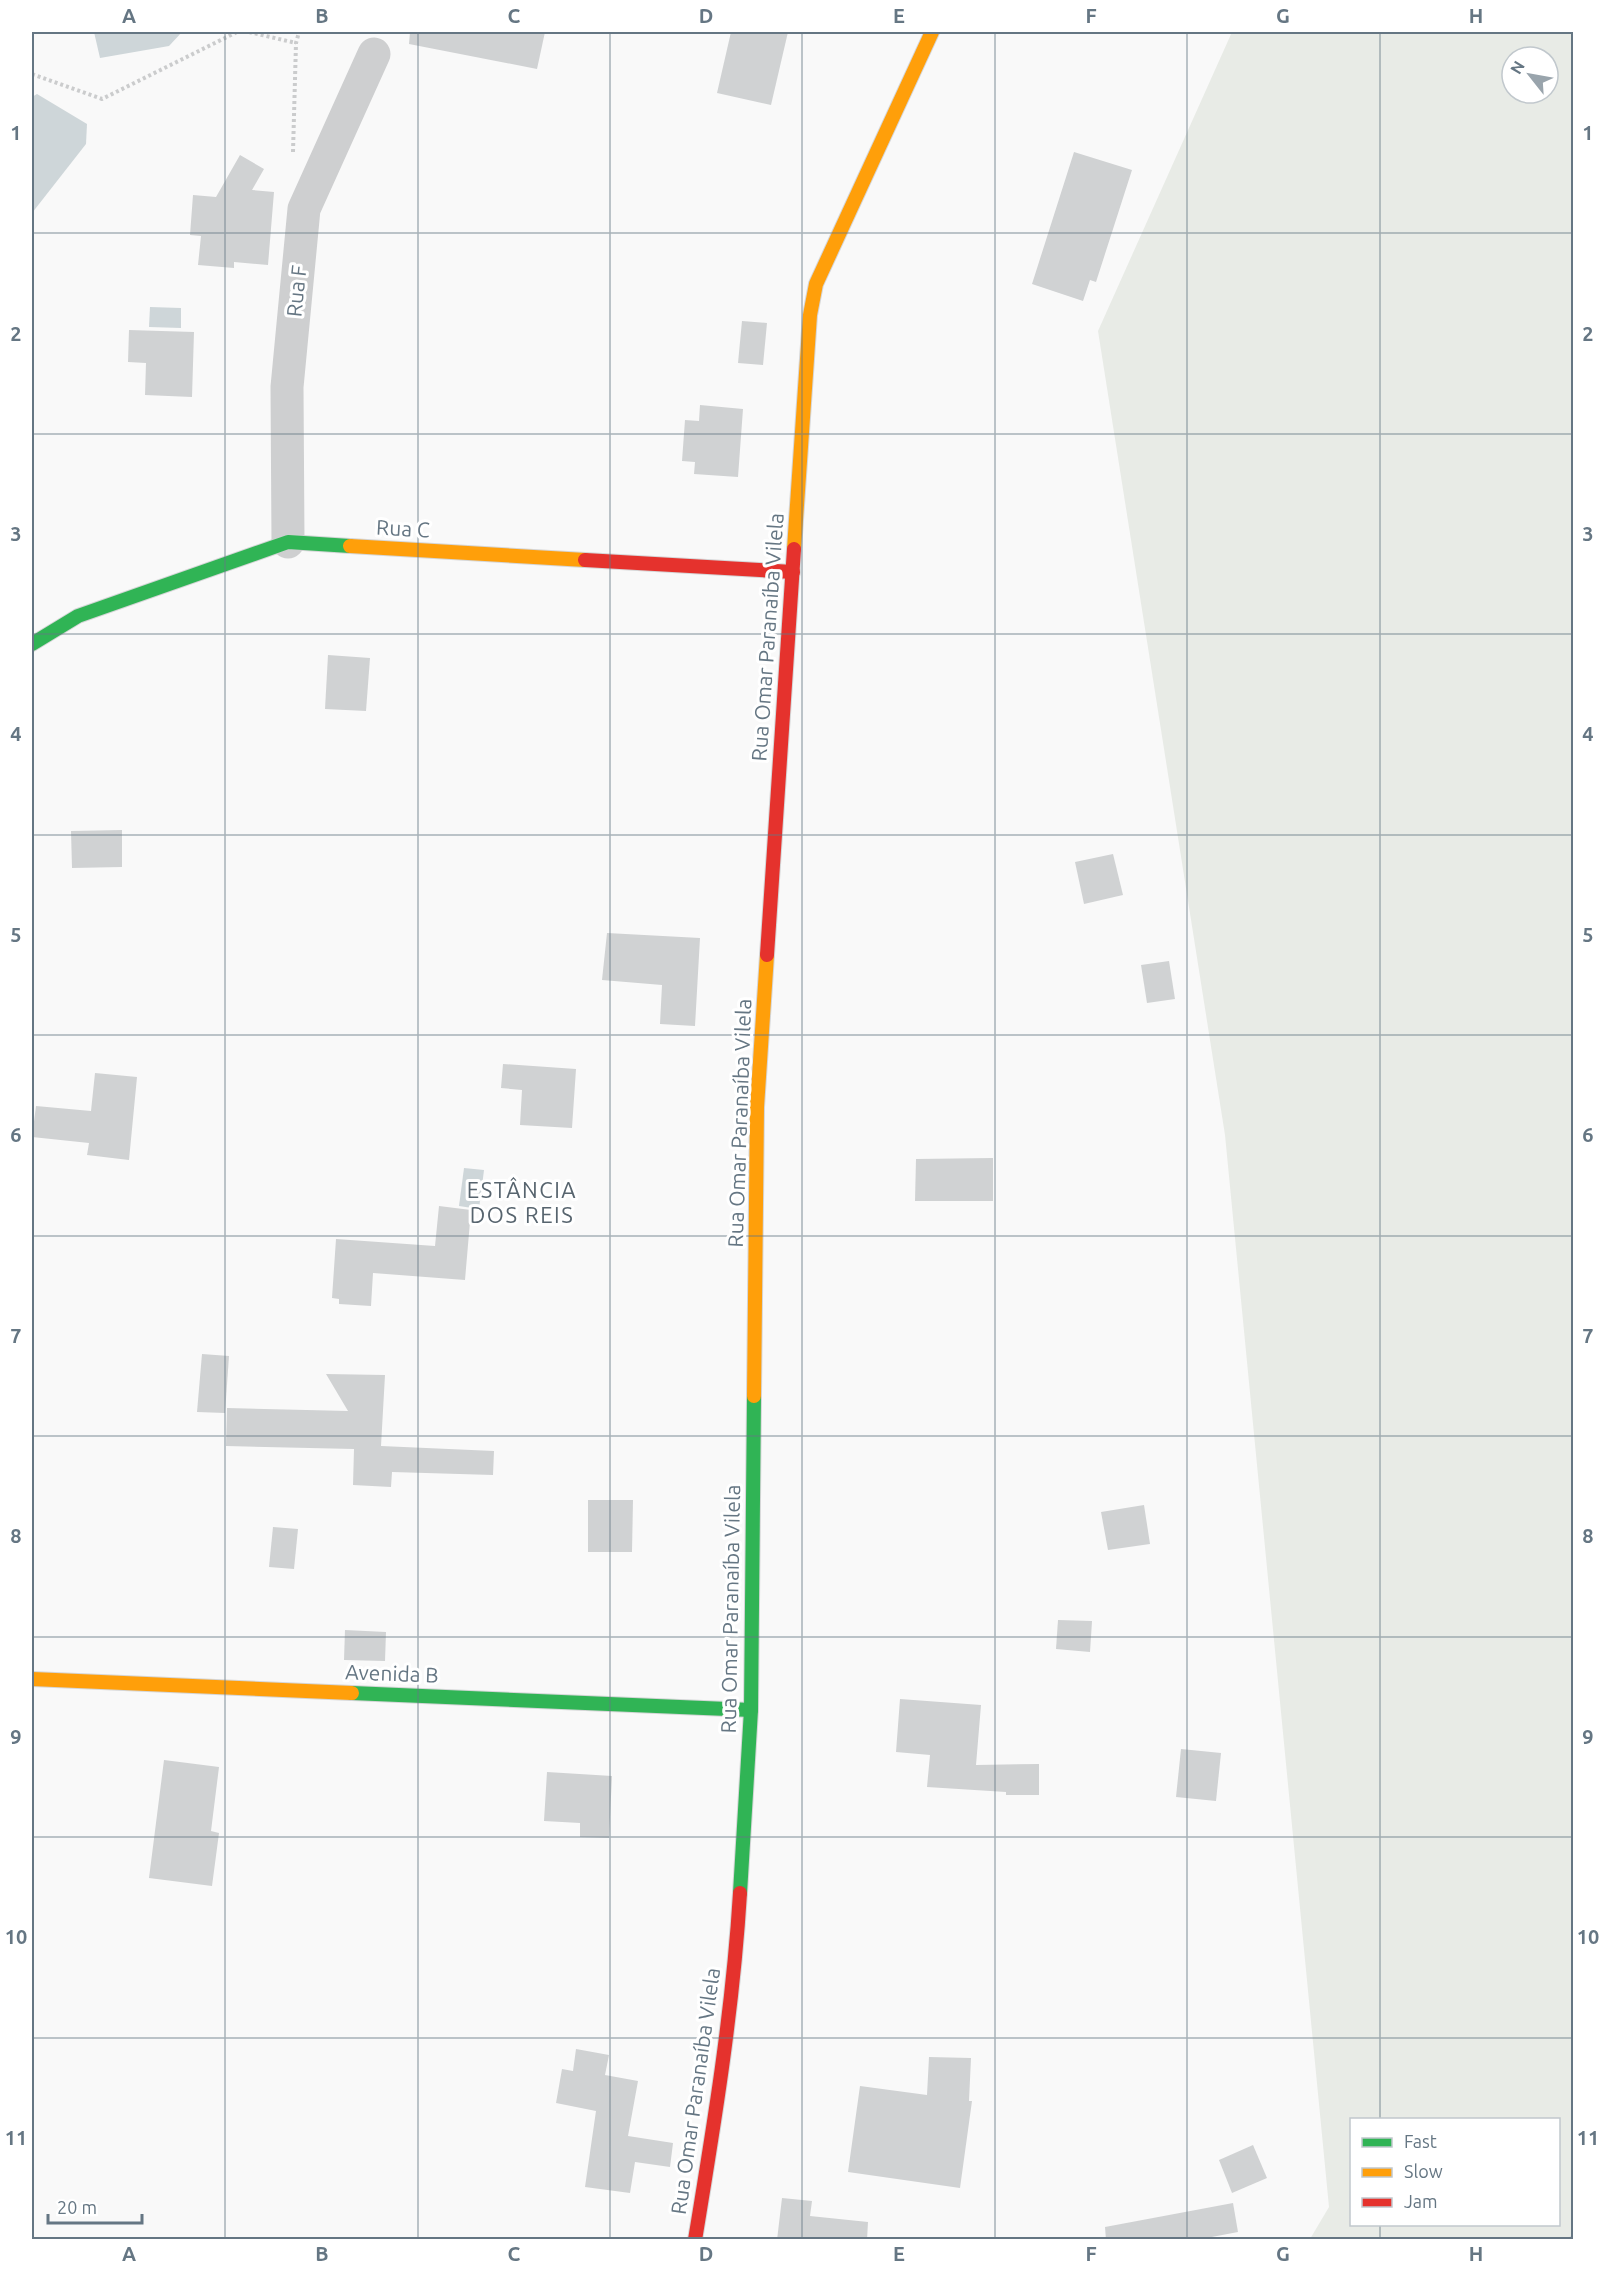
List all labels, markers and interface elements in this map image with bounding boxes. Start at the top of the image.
text: A [122,4,136,27]
text: B [315,4,329,27]
text: C [508,4,521,27]
text: D [699,4,713,27]
text: E [893,4,905,27]
text: F [1085,4,1097,27]
text: G [1276,4,1290,27]
text: H [1469,4,1483,27]
north arrow [1500,45,1560,105]
text: N [1506,58,1528,77]
text: 1 [10,121,22,144]
text: 1 [1582,121,1594,144]
street label: Rua F [281,264,311,318]
text: 2 [10,322,22,345]
text: 2 [1582,322,1594,345]
street label: Rua Omar Paranaíba Vilela [746,512,788,762]
street label: Rua C [376,515,430,541]
text: 3 [10,522,22,545]
text: 3 [1582,522,1594,545]
text: 4 [10,722,22,745]
text: 4 [1582,722,1594,745]
text: 5 [10,923,22,946]
text: 5 [1582,923,1594,946]
street label: Rua Omar Paranaíba Vilela [723,998,755,1248]
text: 6 [10,1123,22,1146]
text: 6 [1582,1123,1594,1146]
district label: ESTÂNCIA DOS REIS [467,1176,577,1227]
text: 7 [10,1324,22,1347]
text: 7 [1582,1324,1594,1347]
street label: Rua Omar Paranaíba Vilela [716,1484,744,1734]
text: 8 [10,1524,22,1547]
text: 8 [1582,1524,1594,1547]
street label: Avenida B [345,1659,439,1687]
text: 9 [10,1725,22,1748]
text: 9 [1582,1725,1594,1748]
text: 10 [5,1925,27,1948]
text: 10 [1577,1925,1599,1948]
street label: Rua Omar Paranaíba Vilela [666,1966,724,2216]
legend [1350,2118,1560,2226]
text: 11 [5,2126,27,2149]
text: 11 [1577,2126,1599,2149]
text: Fast [1404,2131,1437,2151]
text: Slow [1404,2161,1443,2181]
scale bar [48,2187,142,2225]
text: Jam [1404,2191,1438,2211]
text: 20 m [57,2197,97,2217]
text: A [122,2242,136,2265]
text: B [315,2242,329,2265]
text: C [508,2242,521,2265]
text: D [699,2242,713,2265]
text: E [893,2242,905,2265]
text: F [1085,2242,1097,2265]
text: G [1276,2242,1290,2265]
text: H [1469,2242,1483,2265]

